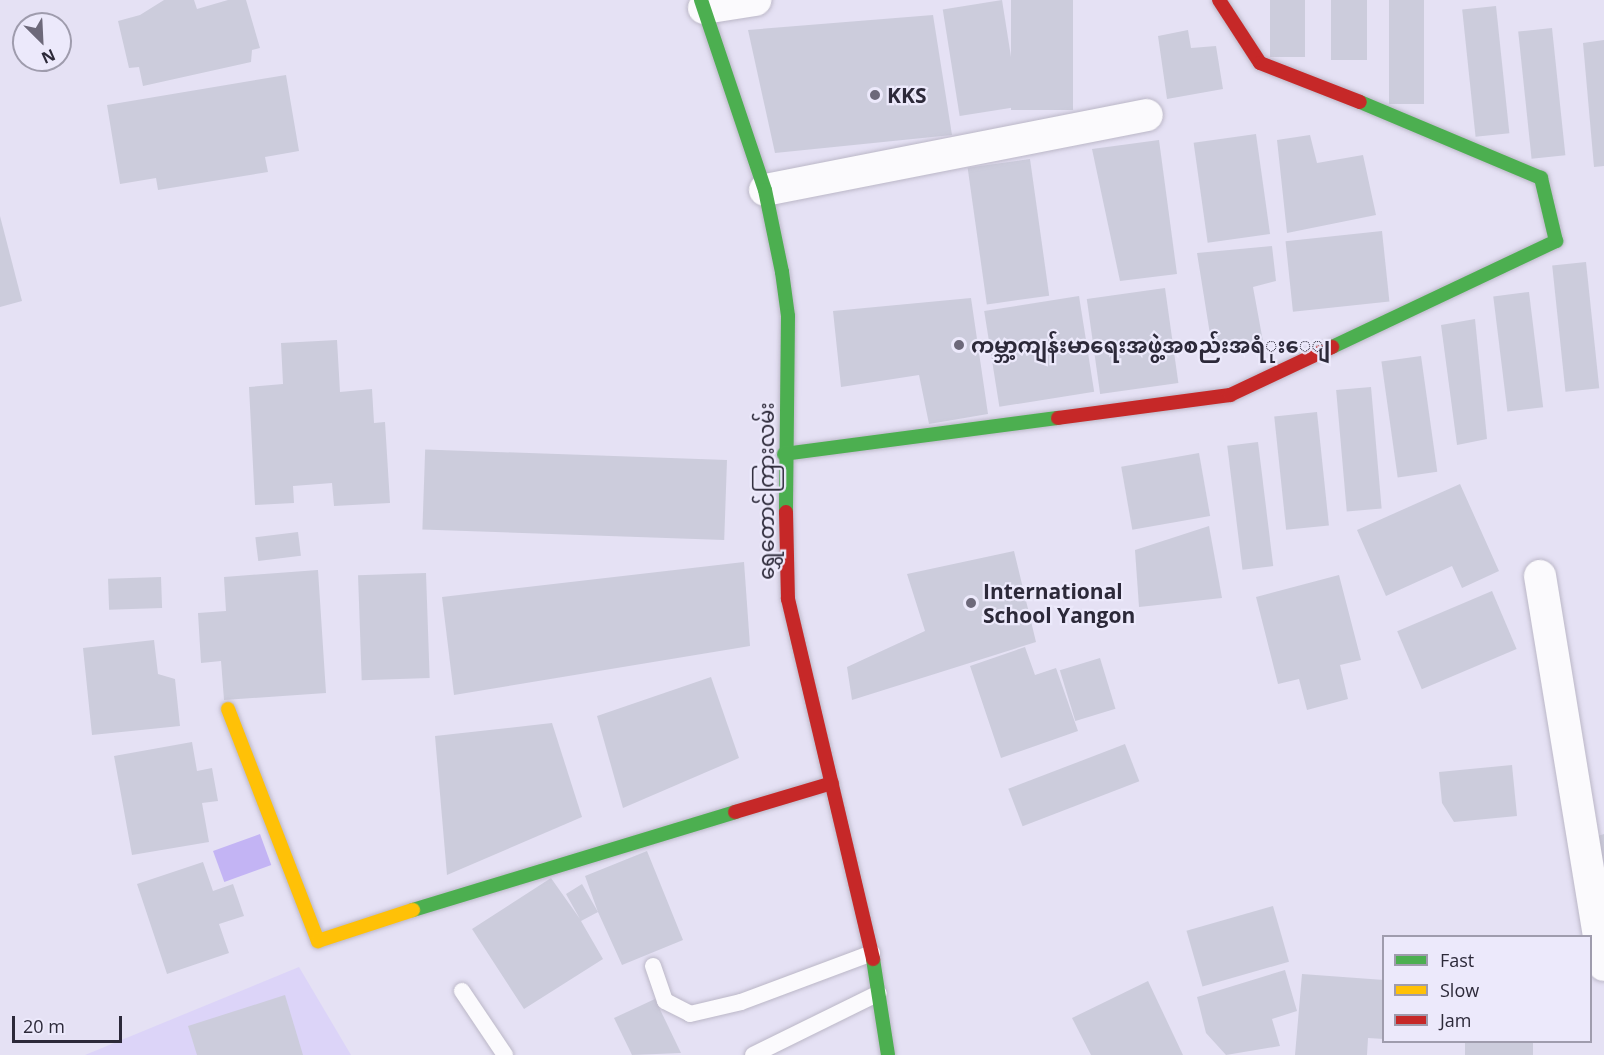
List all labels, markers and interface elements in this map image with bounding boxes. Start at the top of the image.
north arrow [12,12,72,72]
text: N [38,44,59,69]
place label: KKS [887,82,926,108]
marker: KKS [868,88,882,102]
place label: ကမ္ဘာ့ကျန်းမာရေးအဖွဲ့အစည်းအရံုးေျ [971,332,1330,358]
marker: ကမ္ဘာ့ကျန်းမာရေးအဖွဲ့အစည်းအရံုးေျ [952,338,966,352]
street label: ရွှေတောင်ကြားလမ်း [753,402,779,580]
place label: International School Yangon [983,578,1135,628]
marker: International School Yangon [964,596,978,610]
legend [1382,935,1592,1043]
text: Fast [1440,948,1474,972]
text: Slow [1440,978,1479,1002]
scale bar [15,1004,124,1042]
text: Jam [1440,1008,1472,1032]
text: 20 m [23,1014,65,1038]

